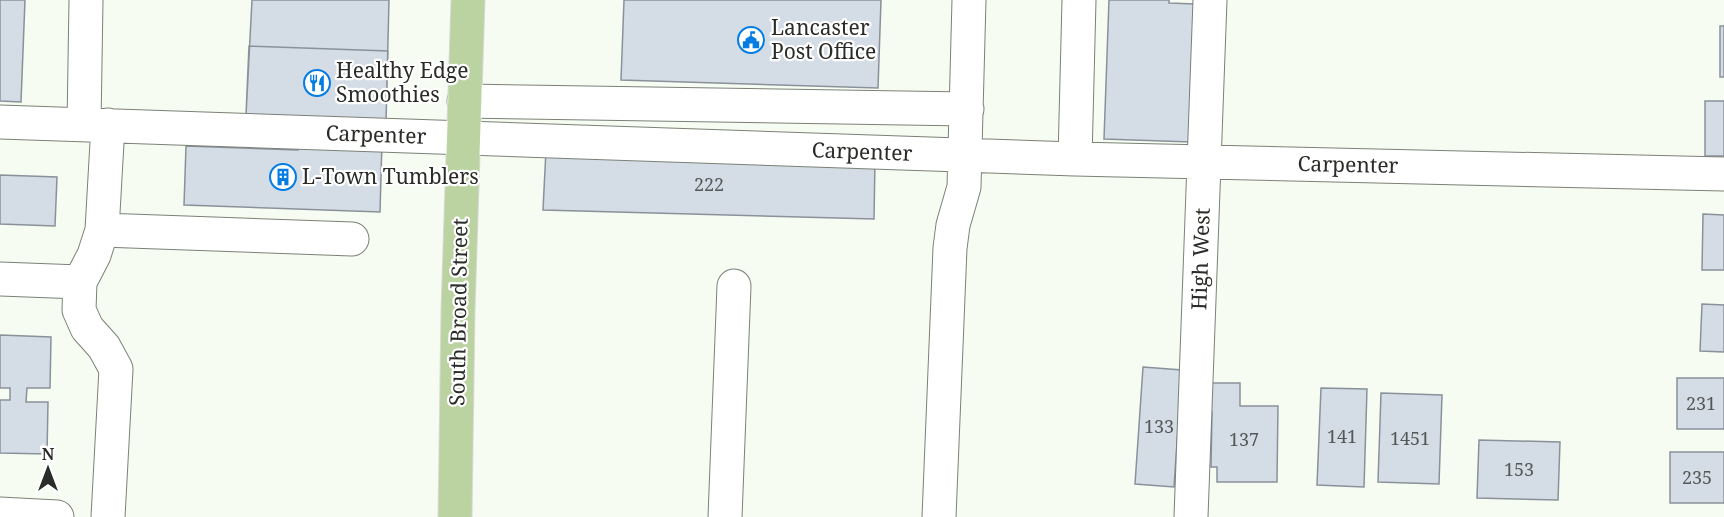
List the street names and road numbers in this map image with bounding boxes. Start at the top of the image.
street label: Carpenter [325,118,427,150]
street label: Carpenter [811,135,913,167]
street label: Carpenter [1297,149,1399,179]
street label: High West [1184,207,1216,311]
street label: South Broad Street [442,218,474,406]

